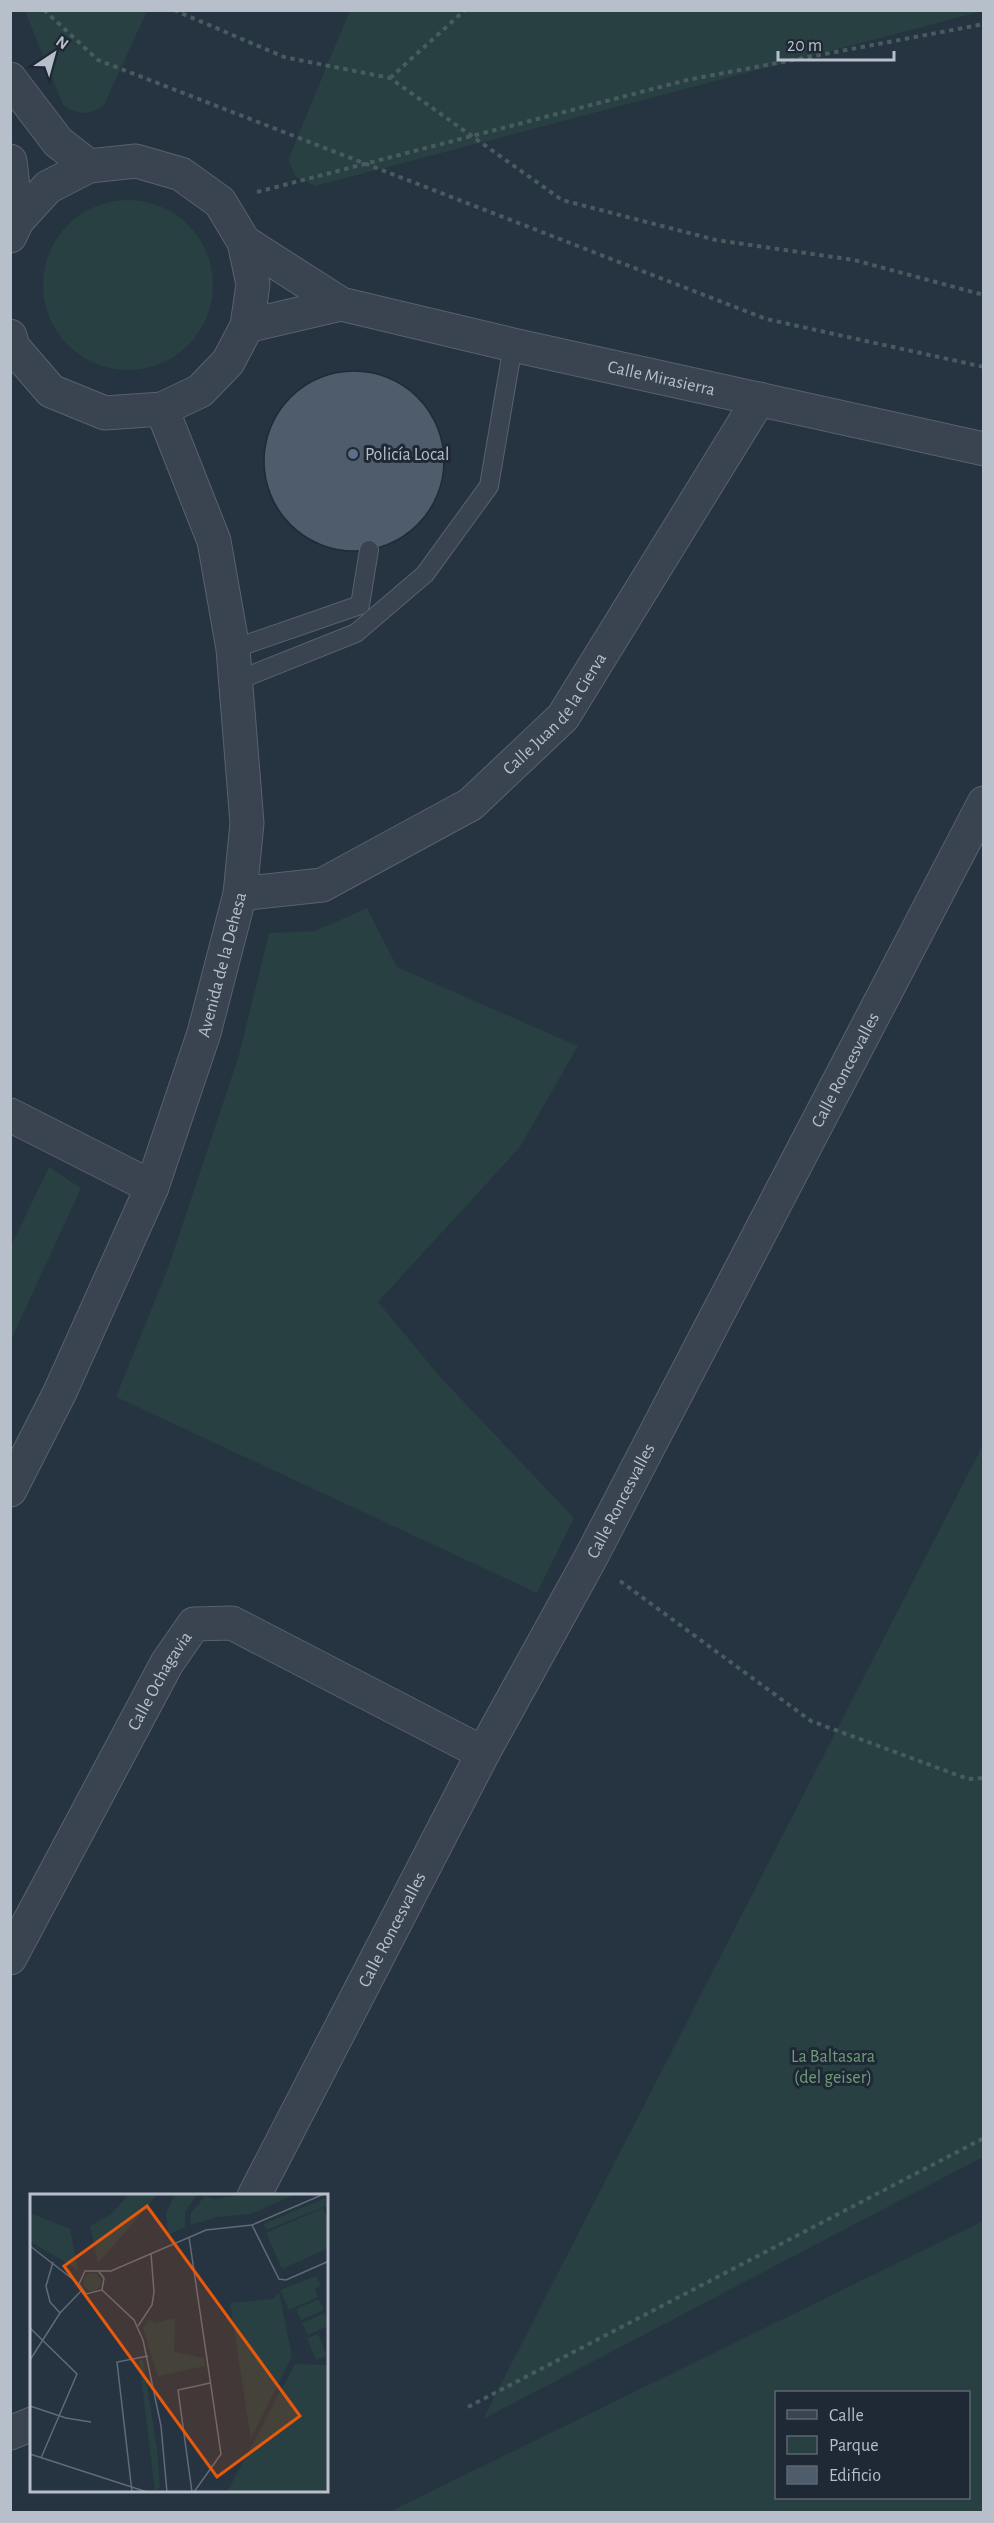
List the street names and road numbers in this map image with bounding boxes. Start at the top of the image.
street label: Calle Mirasierra [606,358,717,399]
street label: Calle Juan de la Cierva [500,650,610,779]
street label: Avenida de la Dehesa [195,890,250,1039]
street label: Calle Roncesvalles [809,1010,883,1130]
street label: Calle Roncesvalles [584,1441,659,1561]
street label: Calle Ochagavia [125,1629,196,1734]
street label: Calle Roncesvalles [356,1870,430,1990]

